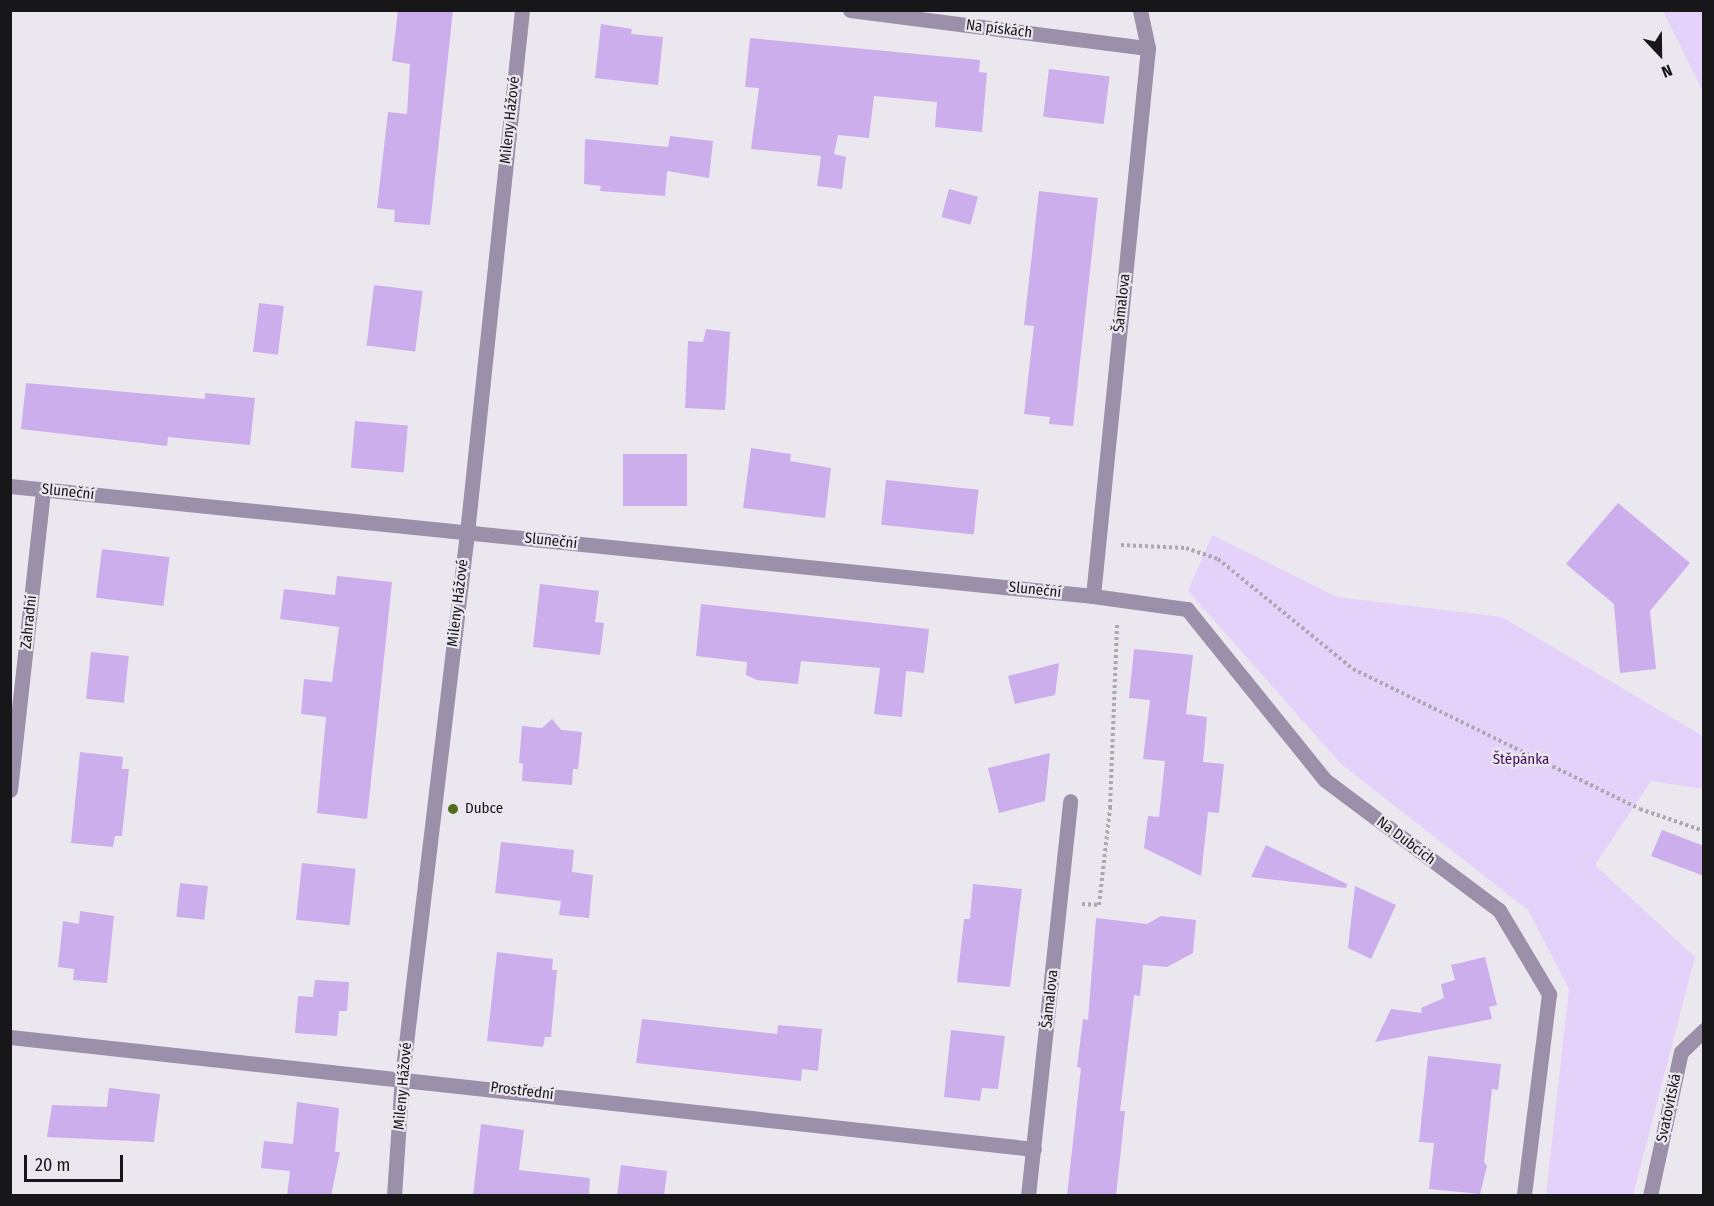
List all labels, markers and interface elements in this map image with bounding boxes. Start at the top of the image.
street label: Na pískách [965,16,1033,42]
north arrow [1630,24,1690,84]
text: N [1659,61,1675,82]
street label: Mileny Hážové [496,75,524,165]
street label: Šámalova [1110,273,1134,333]
street label: Sluneční [41,480,95,504]
street label: Sluneční [524,529,578,553]
street label: Mileny Hážové [444,558,472,648]
street label: Sluneční [1008,578,1062,602]
street label: Zahradní [17,594,41,650]
park label: Štěpánka [1493,751,1549,769]
place label: Dubce [465,800,503,818]
marker: Dubce [446,802,460,816]
street label: Na Dubcích [1373,813,1439,869]
street label: Šámalova [1038,969,1062,1029]
street label: Mileny Hážové [390,1041,416,1131]
street label: Svatovítská [1653,1072,1685,1144]
street label: Prostřední [489,1078,555,1104]
scale bar [27,1143,126,1181]
text: 20 m [35,1154,70,1176]

